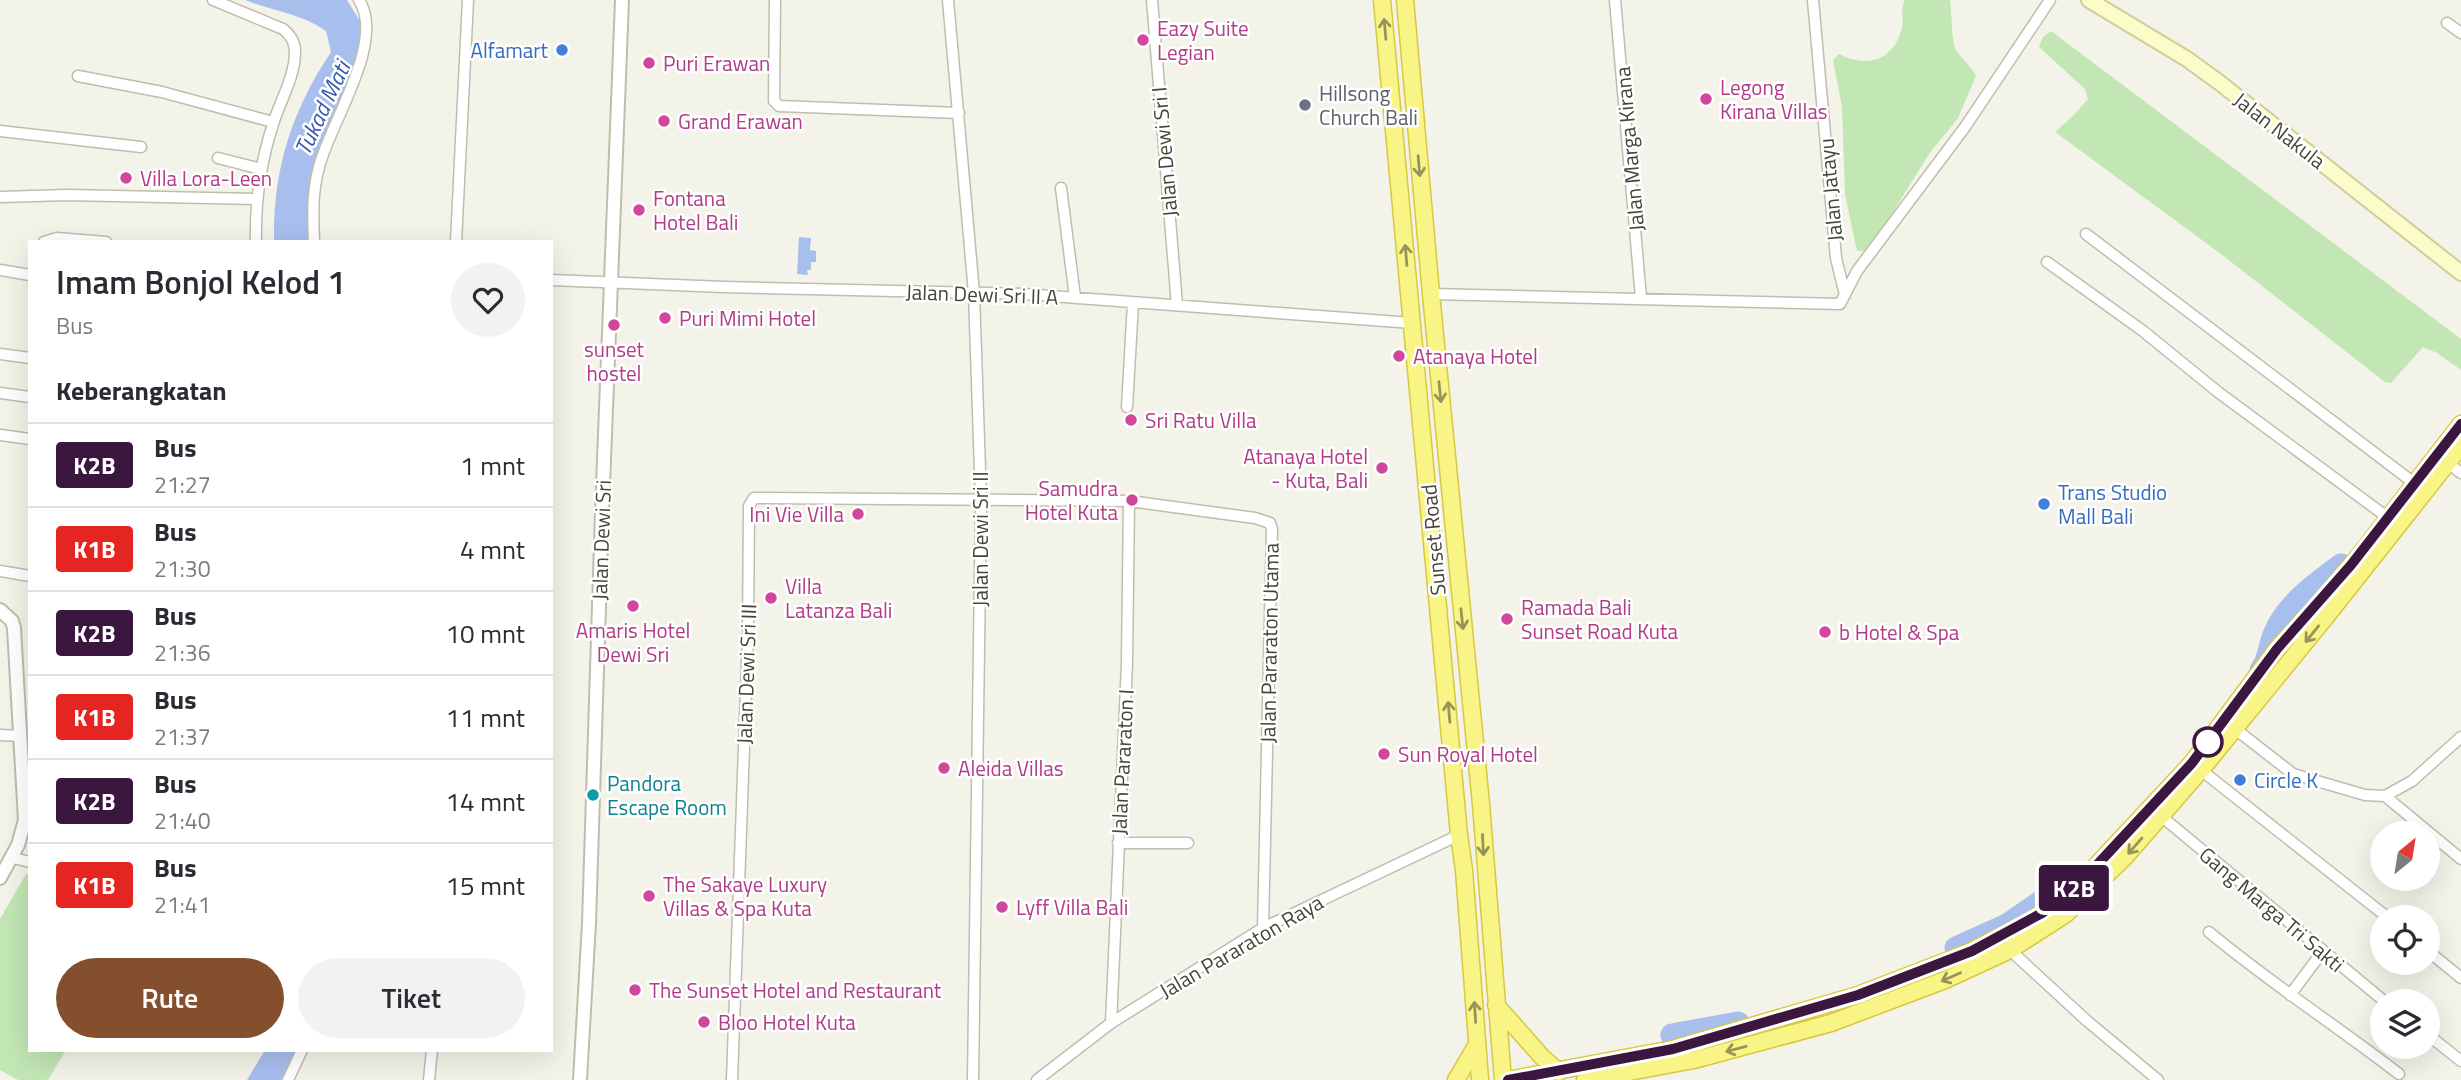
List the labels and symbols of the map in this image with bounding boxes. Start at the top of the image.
place label: Eazy Suite Legian [1157,12,1249,68]
one-way arrow [1378,18,1391,41]
marker: Eazy Suite Legian [1135,32,1151,48]
place label: Alfamart [470,34,549,66]
marker: Alfamart [554,42,570,58]
place label: Puri Erawan [663,47,770,79]
water label: Tukad Mati [285,53,360,161]
marker: Puri Erawan [641,55,657,71]
street label: Jalan Marga Kirana [1606,65,1652,233]
place label: Legong Kirana Villas [1720,71,1828,127]
place label: Hillsong Church Bali [1319,77,1418,133]
street label: Jalan Nakula [2227,84,2333,177]
street label: Jalan Dewi Sri I [1142,86,1186,218]
marker: Legong Kirana Villas [1698,91,1714,107]
marker: Hillsong Church Bali [1297,97,1313,113]
place label: Grand Erawan [678,105,803,137]
marker: Grand Erawan [656,113,672,129]
street label: Jalan Jatayu [1810,137,1850,243]
one-way arrow [1413,154,1426,176]
place label: Villa Lora-Leen [140,162,272,194]
marker: Villa Lora-Leen [118,170,134,186]
place label: Fontana Hotel Bali [653,182,738,238]
marker: Fontana Hotel Bali [631,202,647,218]
one-way arrow [1399,244,1412,267]
street label: Jalan Dewi Sri II A [905,275,1059,313]
place label: Puri Mimi Hotel [679,302,816,334]
marker: Puri Mimi Hotel [657,310,673,326]
marker: sunset hostel [606,317,622,333]
place label: sunset hostel [584,333,645,389]
place label: Atanaya Hotel [1413,340,1538,372]
marker: Atanaya Hotel [1391,348,1407,364]
one-way arrow [1434,380,1447,403]
place label: Sri Ratu Villa [1145,404,1257,436]
marker: Sri Ratu Villa [1123,412,1139,428]
place label: Atanaya Hotel - Kuta, Bali [1243,440,1368,496]
marker: Atanaya Hotel - Kuta, Bali [1374,460,1390,476]
street label: Jalan Dewi Sri II [964,471,996,607]
place label: Samudra Hotel Kuta [1025,472,1118,528]
place label: Trans Studio Mall Bali [2058,476,2167,532]
street label: Jalan Dewi Sri [583,479,619,601]
street label: Sunset Road [1412,483,1454,597]
marker: Samudra Hotel Kuta [1124,492,1140,508]
marker: Trans Studio Mall Bali [2036,496,2052,512]
place label: Ini Vie Villa [749,498,844,530]
marker: Ini Vie Villa [850,506,866,522]
street label: Jalan Pararaton Utama [1251,542,1287,743]
place label: Villa Latanza Bali [785,570,892,626]
marker: Villa Latanza Bali [763,590,779,606]
place label: Ramada Bali Sunset Road Kuta [1521,591,1678,647]
marker: Amaris Hotel Dewi Sri [625,598,641,614]
street label: Jalan Dewi Sri III [728,603,764,745]
one-way arrow [1456,607,1469,629]
marker: Ramada Bali Sunset Road Kuta [1499,611,1515,627]
place label: Amaris Hotel Dewi Sri [576,614,690,670]
place label: b Hotel & Spa [1839,616,1960,648]
marker: b Hotel & Spa [1817,624,1833,640]
one-way arrow [2305,625,2320,643]
street label: Jalan Pararaton I [1102,688,1142,836]
one-way arrow [1442,701,1455,724]
unlabelled marker [2193,727,2223,757]
place label: Sun Royal Hotel [1398,738,1538,770]
marker: Sun Royal Hotel [1376,746,1392,762]
place label: Aleida Villas [958,752,1064,784]
marker: Aleida Villas [936,760,952,776]
place label: Circle K [2254,764,2318,796]
place label: Pandora Escape Room [607,767,727,823]
marker: Circle K [2232,772,2248,788]
marker: Pandora Escape Room [585,787,601,803]
north arrow [2370,821,2440,891]
one-way arrow [1477,833,1490,856]
one-way arrow [2127,837,2143,855]
street label: Gang Marga Tri Sakti [2192,839,2352,979]
line badge: K2B [2034,865,2114,911]
place label: The Sakaye Luxury Villas & Spa Kuta [663,868,827,924]
street label: Jalan Pararaton Raya [1153,886,1329,1006]
marker: The Sakaye Luxury Villas & Spa Kuta [641,888,657,904]
place label: Lyff Villa Bali [1016,891,1128,923]
marker: Lyff Villa Bali [994,899,1010,915]
one-way arrow [1941,971,1963,984]
place label: The Sunset Hotel and Restaurant [649,974,942,1006]
marker: The Sunset Hotel and Restaurant [627,982,643,998]
one-way arrow [1468,1001,1481,1024]
place label: Bloo Hotel Kuta [718,1006,856,1038]
marker: Bloo Hotel Kuta [696,1014,712,1030]
one-way arrow [1725,1044,1747,1057]

